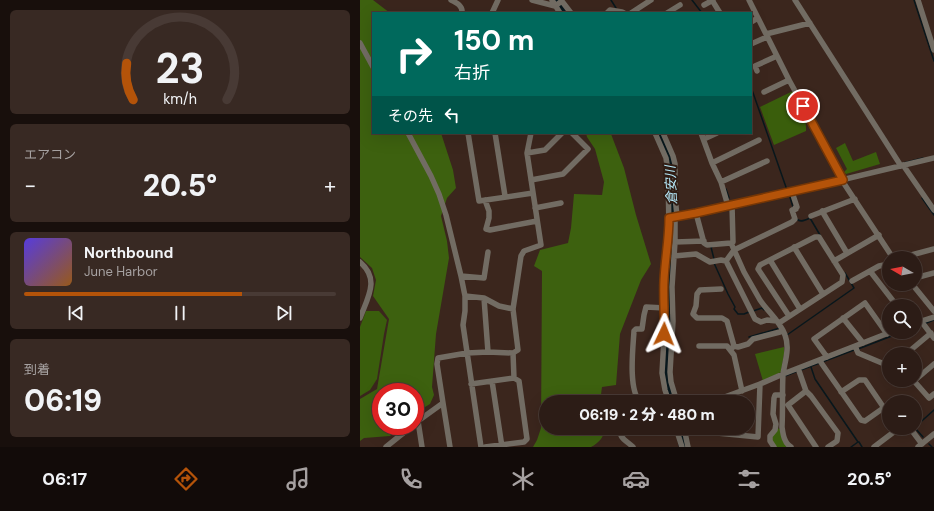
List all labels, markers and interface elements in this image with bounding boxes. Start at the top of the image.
text: 150 m [454,22,534,59]
icon: right [388,28,440,80]
text: 23 [155,42,205,96]
text: 右折 [454,61,490,85]
pin [786,89,820,123]
text: km/h [163,90,197,108]
icon: arrive [792,95,814,117]
icon: left [441,104,463,126]
text: その先 [388,106,433,126]
text: エアコン [24,146,76,163]
water label: 倉安川 [661,163,681,205]
text: 20.5° [143,166,217,205]
text: − [24,171,36,200]
text: + [324,171,336,200]
text: Northbound [84,243,173,263]
north arrow [882,251,922,291]
map controls [882,251,922,435]
text: June Harbor [84,263,158,280]
button: search [882,299,922,339]
icon: previous [65,302,87,324]
icon: pause [169,302,191,324]
icon: next [273,302,295,324]
position arrow [643,313,685,355]
button: + [882,347,922,387]
text: 到着 [24,361,50,378]
text: 06:19 [24,381,102,420]
speed limit sign: 30 [372,383,424,435]
button: − [882,395,922,435]
text: 06:19 · 2 分 · 480 m [579,405,715,425]
icon: directions [172,465,200,493]
icon: music [284,465,312,493]
icon: phone [397,465,425,493]
icon: climate [509,465,537,493]
icon: car [622,465,650,493]
icon: filters [735,465,763,493]
text: 06:17 [42,467,87,491]
text: 20.5° [847,467,892,491]

